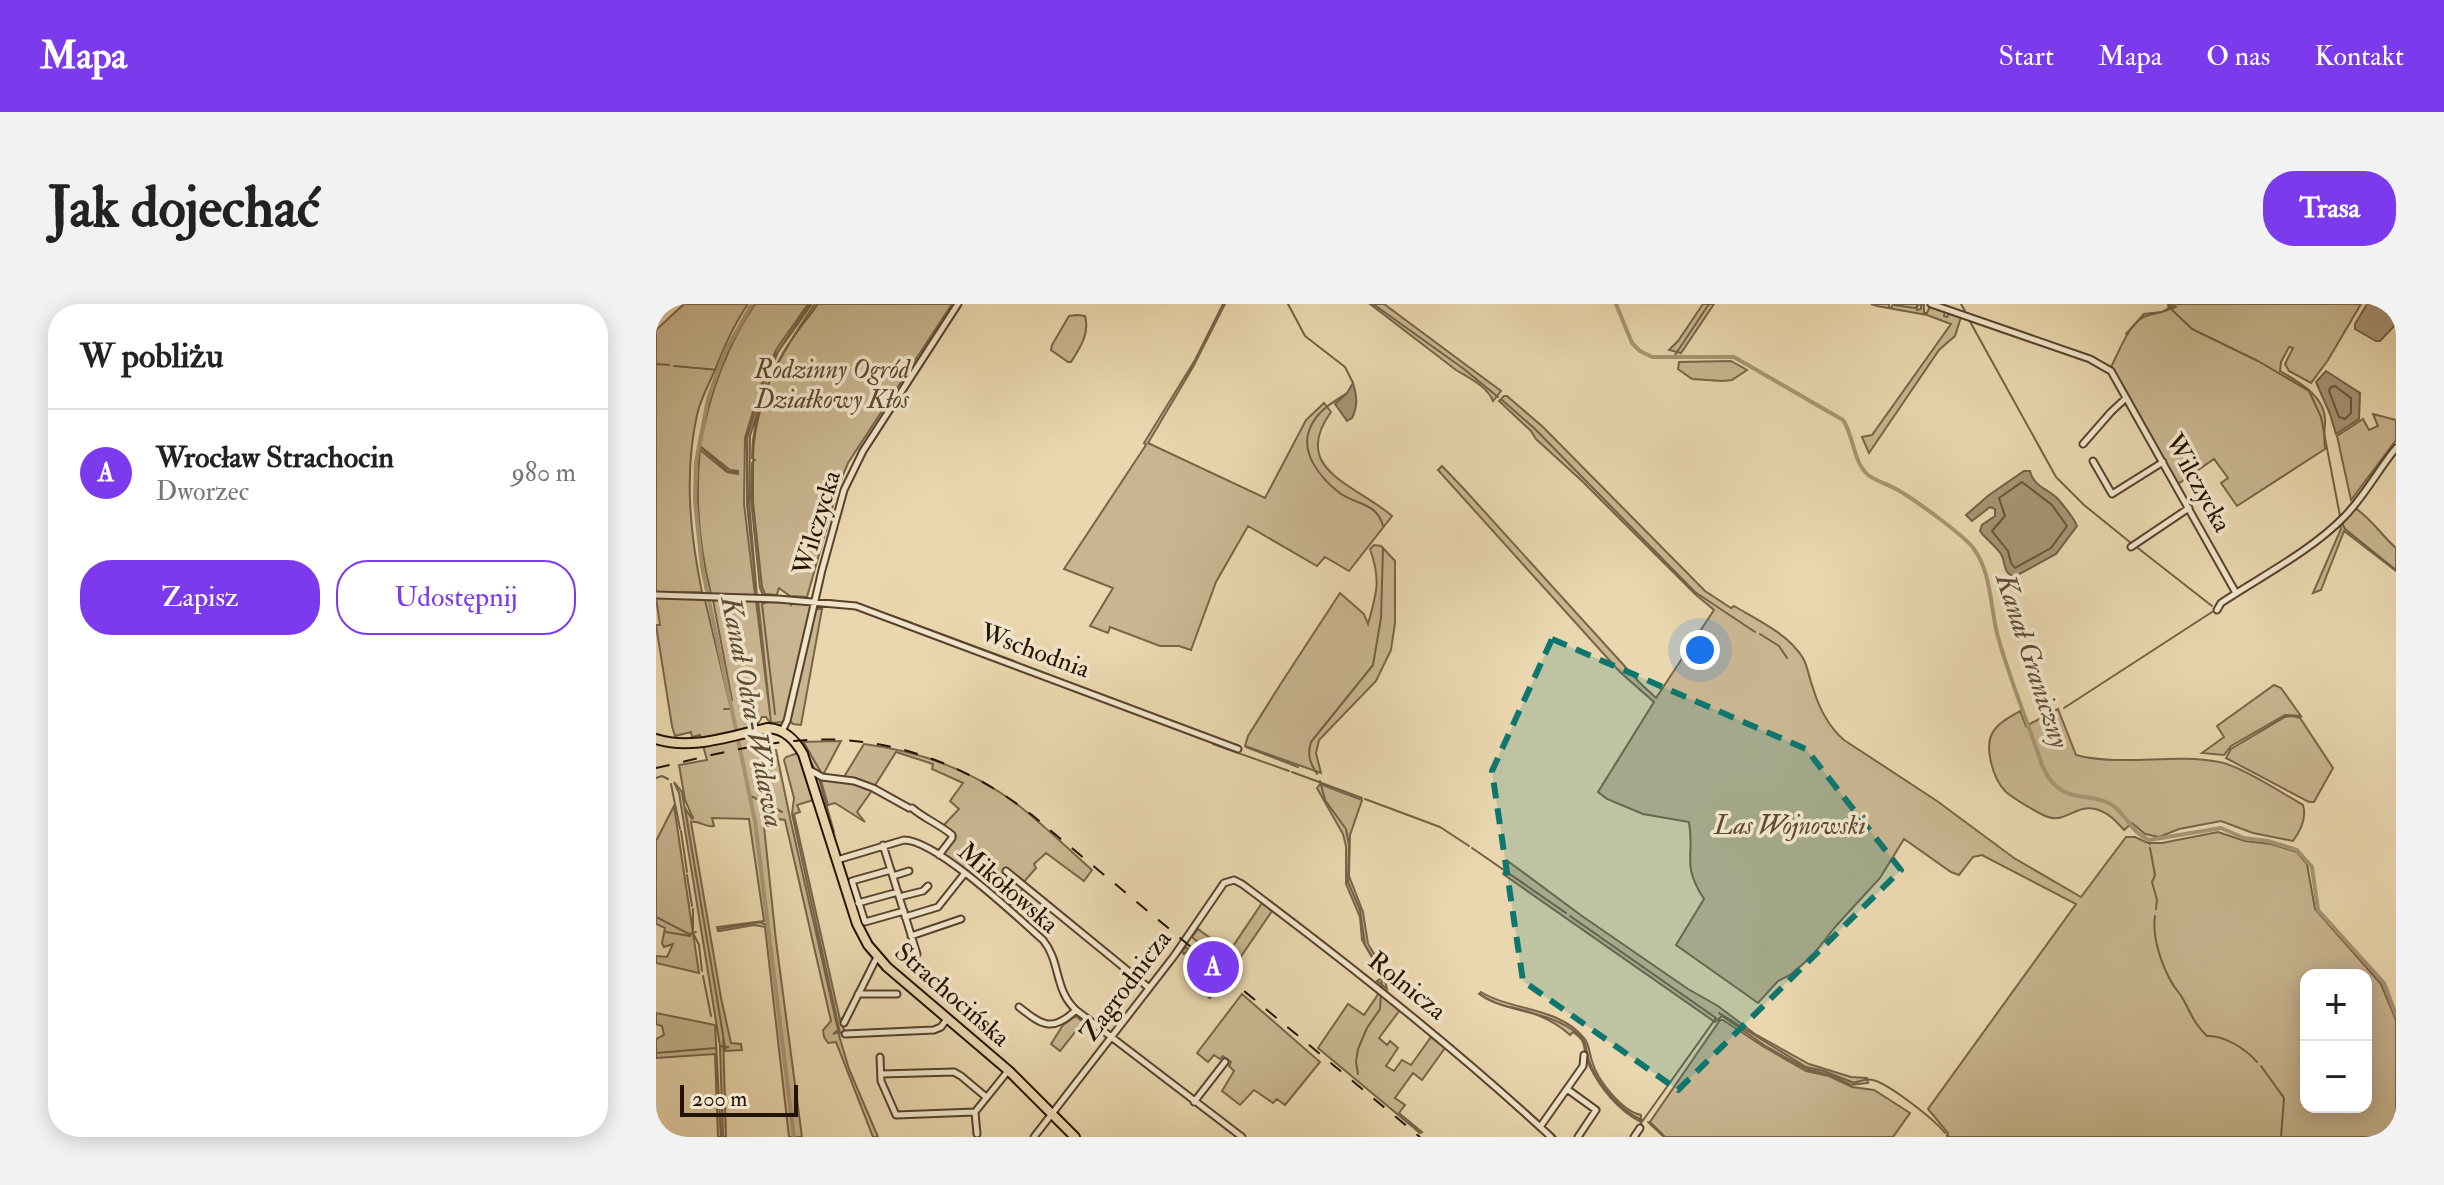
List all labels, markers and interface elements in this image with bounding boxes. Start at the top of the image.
text: Mapa [40,32,127,80]
text: Start [1998,39,2054,74]
text: Mapa [2098,39,2162,74]
text: O nas [2206,39,2270,74]
text: Kontakt [2314,39,2404,74]
button: Trasa [2263,171,2396,246]
text: Jak dojechać [48,173,320,244]
text: W pobliżu [80,335,224,378]
park label: Rodzinny Ogród Działkowy Kłos [753,354,912,416]
street label: Wilczycka [2157,427,2238,538]
text: Wrocław Strachocin [156,439,394,476]
text: A [98,457,114,489]
text: 980 m [512,457,576,489]
street label: Wilczycka [786,467,848,580]
text: Dworzec [156,476,249,508]
button: Zapisz [80,560,320,635]
button: Udostępnij [336,560,576,635]
water label: Kanał Graniczny [1987,567,2077,753]
water label: Kanał Odra-Widawa [712,592,792,830]
street label: Wschodnia [975,616,1094,686]
your location [1680,630,1720,670]
park label: Las Wojnowski [1713,810,1866,842]
street label: Mikołowska [951,836,1065,941]
street label: Zagrodnicza [1074,923,1179,1048]
street label: Strachocińska [888,936,1017,1054]
pin: A [1187,937,1239,997]
street label: Rolnicza [1361,945,1453,1027]
map controls [2300,969,2372,1113]
button: + [2300,969,2372,1041]
button: − [2300,1041,2372,1113]
scale bar [680,1081,798,1117]
text: 200 m [692,1085,747,1113]

